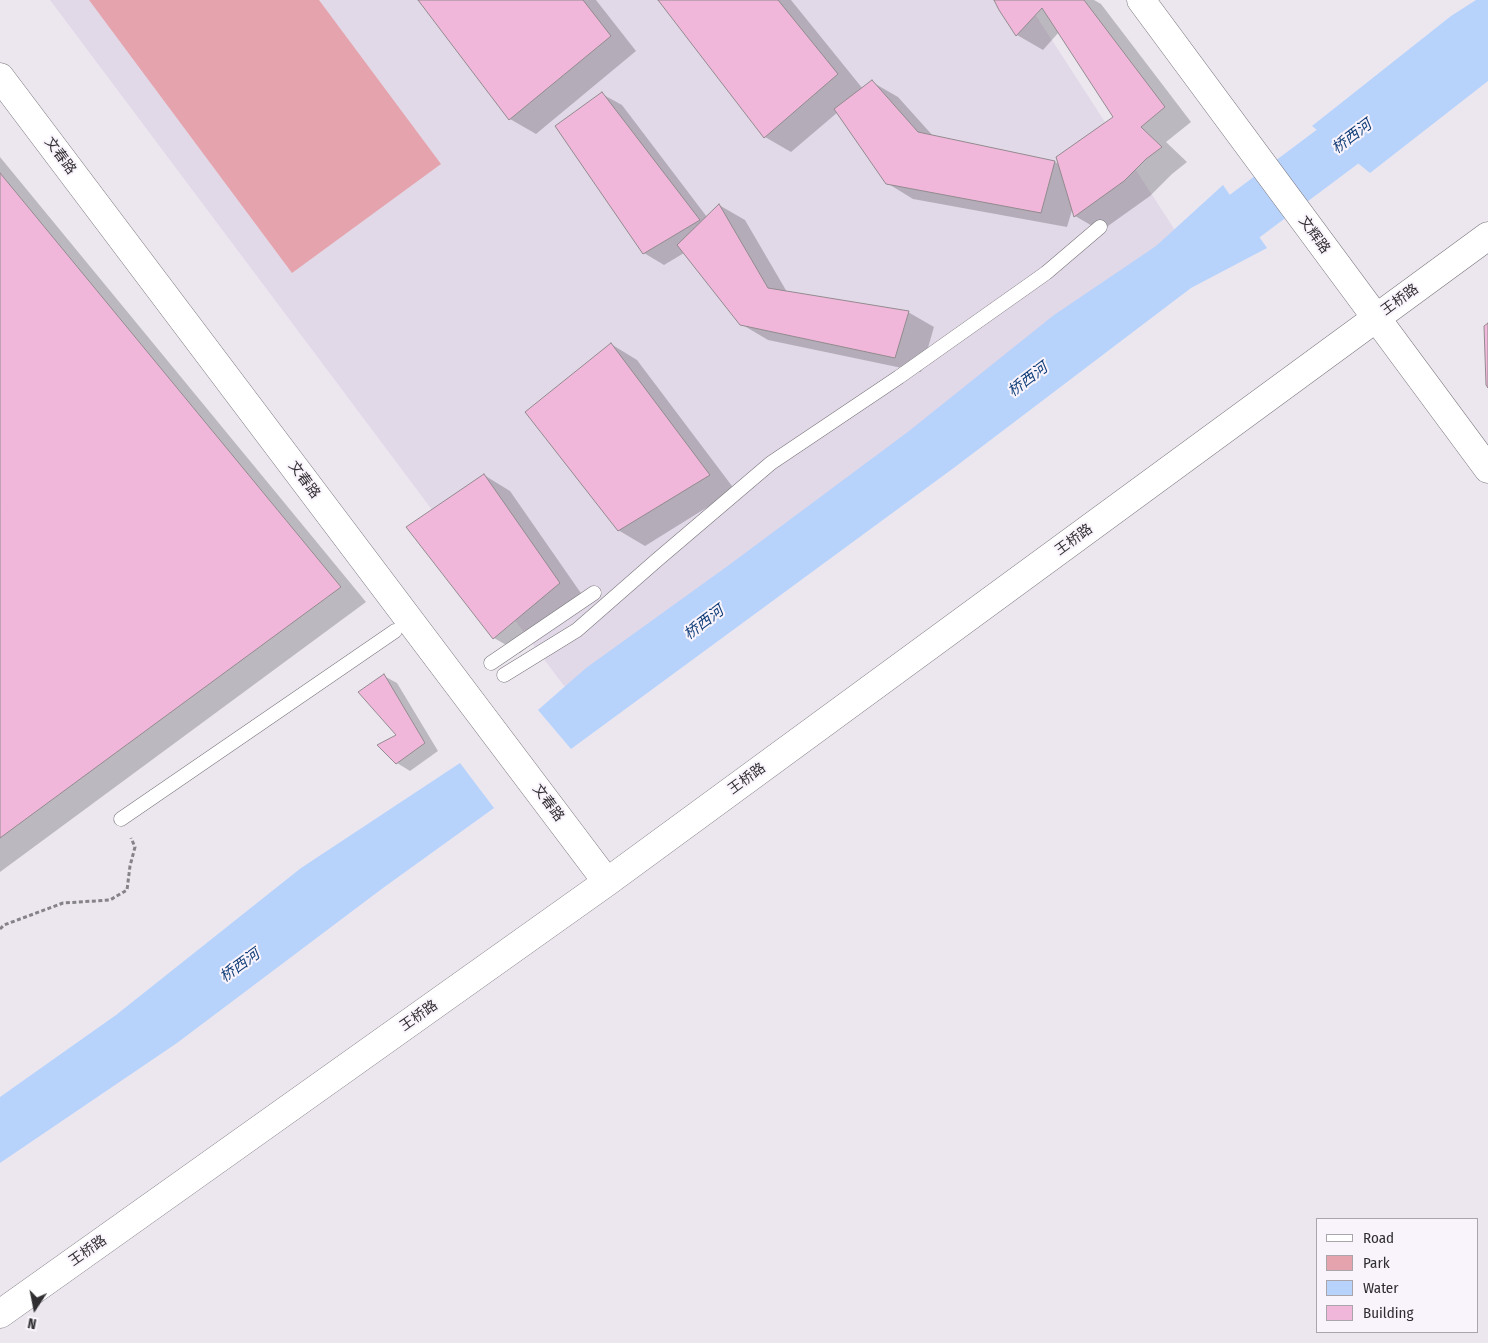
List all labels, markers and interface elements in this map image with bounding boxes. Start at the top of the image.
water label: 桥西河 [1329,116,1375,158]
street label: 文春路 [41,134,79,178]
street label: 文辉路 [1295,213,1333,257]
street label: 王桥路 [1378,281,1422,319]
water label: 桥西河 [1005,359,1051,401]
street label: 文春路 [285,458,323,502]
street label: 王桥路 [1052,521,1096,559]
water label: 桥西河 [681,602,727,644]
street label: 王桥路 [725,760,769,798]
street label: 文春路 [529,781,567,825]
water label: 桥西河 [217,945,263,987]
street label: 王桥路 [397,997,441,1035]
legend [1316,1218,1478,1333]
text: Road [1363,1229,1394,1247]
street label: 王桥路 [66,1232,110,1270]
text: Park [1363,1254,1390,1272]
text: Water [1363,1279,1398,1297]
north arrow [10,1283,60,1333]
text: Building [1363,1304,1414,1322]
text: N [26,1314,38,1332]

